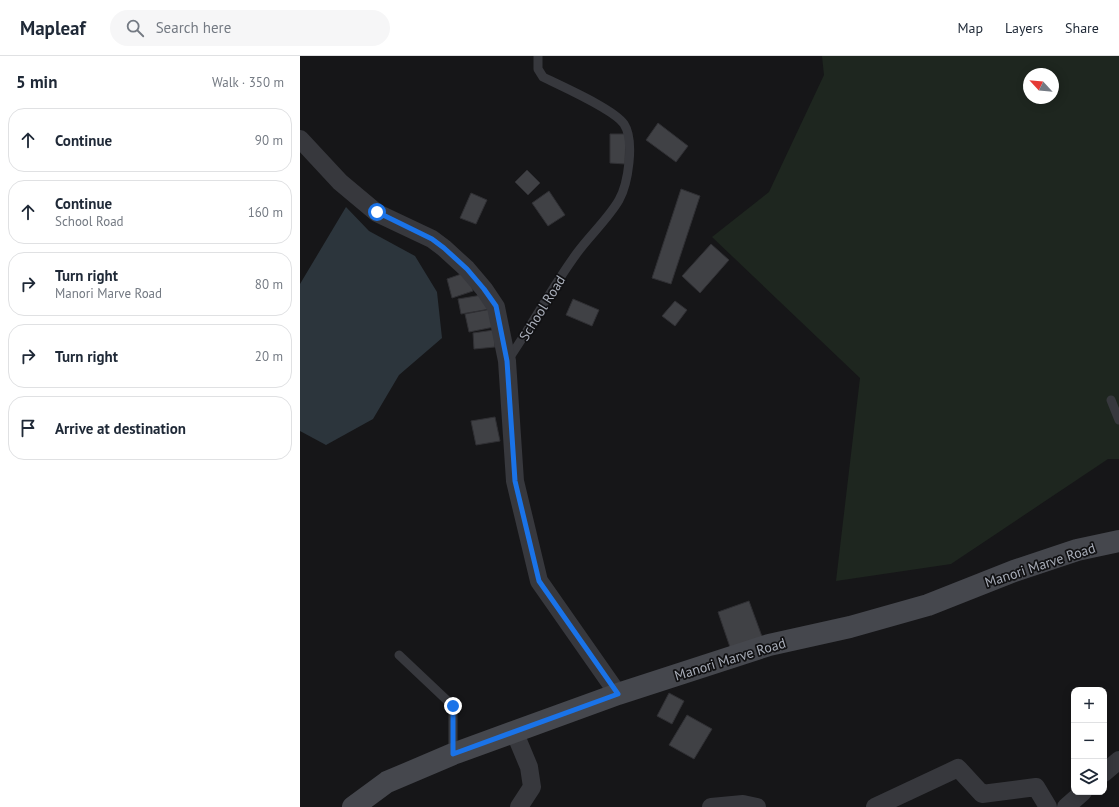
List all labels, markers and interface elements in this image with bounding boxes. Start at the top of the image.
search box [110,10,390,46]
text: Mapleaf [20,16,86,40]
icon: search [124,17,146,39]
text: Search here [156,18,231,37]
text: Map [957,19,983,37]
text: Layers [1005,19,1043,37]
text: Share [1065,19,1099,37]
north arrow [1023,68,1059,104]
text: 5 min [16,71,57,93]
text: Walk · 350 m [212,74,284,91]
icon: ahead [17,129,39,151]
text: Continue [55,131,112,150]
text: 90 m [255,132,283,149]
text: Continue [55,194,112,213]
icon: ahead [17,201,39,223]
route start [368,203,386,221]
text: 160 m [248,204,283,221]
text: School Road [55,213,124,230]
text: Turn right [55,266,118,285]
street label: School Road [515,272,569,344]
icon: right [17,273,39,295]
text: 80 m [255,276,283,293]
text: Manori Marve Road [55,285,162,302]
icon: right [17,345,39,367]
text: Turn right [55,347,118,366]
text: 20 m [255,348,283,365]
icon: arrive [17,417,39,439]
text: Arrive at destination [55,419,186,438]
street label: Manori Marve Road [982,539,1098,591]
street label: Manori Marve Road [672,634,788,684]
map controls [1071,687,1107,795]
button: + [1071,687,1107,723]
route end [444,697,462,715]
button: − [1071,723,1107,759]
button: layers [1071,759,1107,795]

